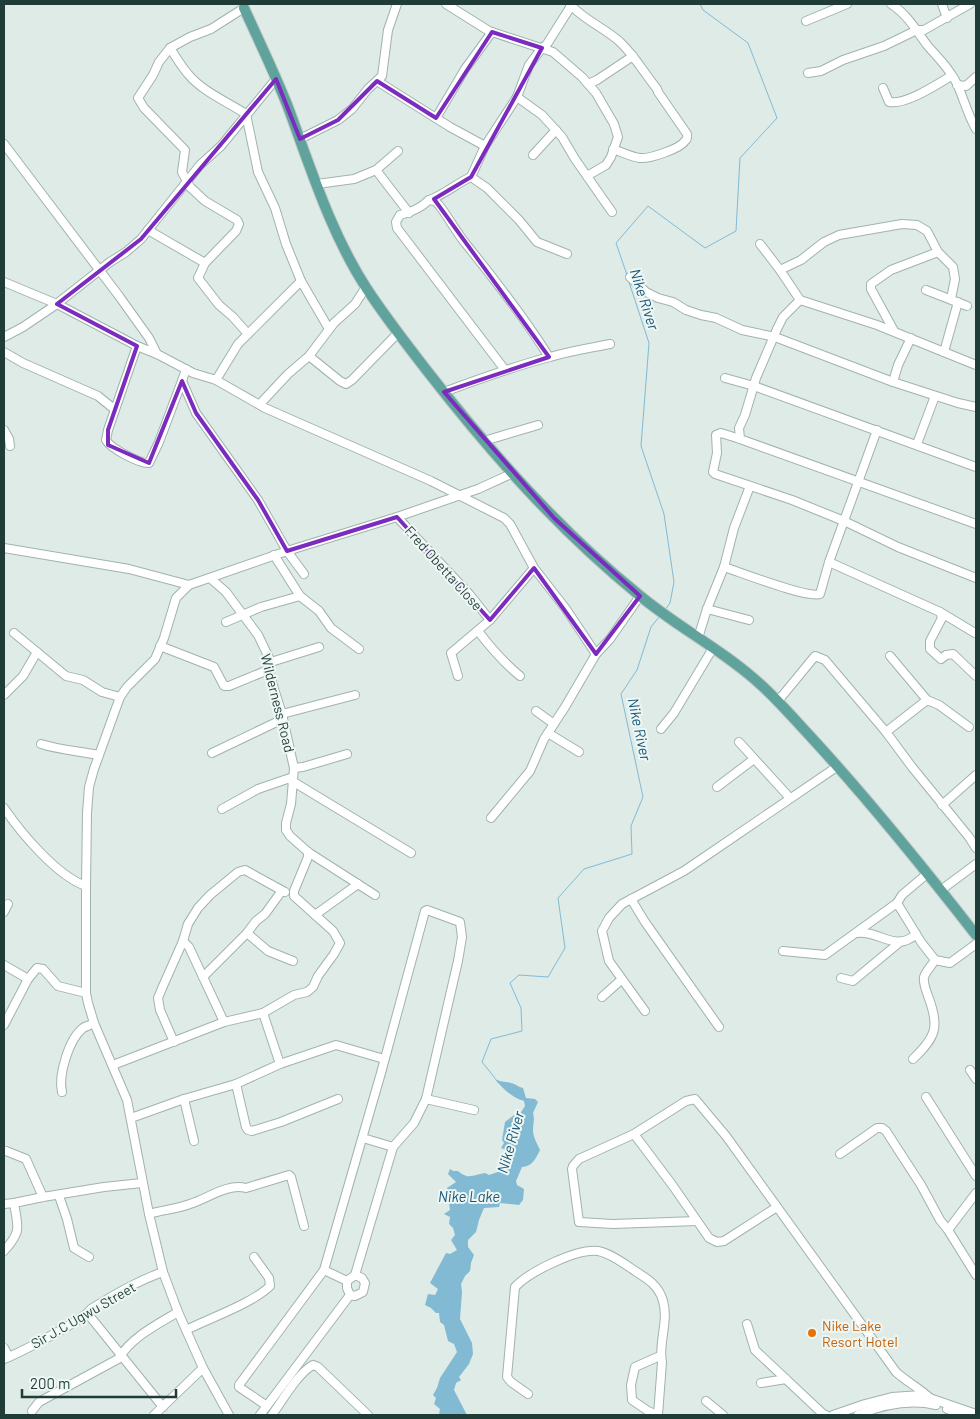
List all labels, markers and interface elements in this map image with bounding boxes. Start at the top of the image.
water label: Nike River [627,266,664,333]
street label: Fred Obetta Close [402,522,486,614]
street label: Wilderness Road [258,652,298,754]
water label: Nike River [625,696,656,763]
water label: Nike River [493,1108,528,1175]
water label: Nike Lake [438,1187,500,1205]
street label: Sir J.C Ugwu Street [28,1278,138,1352]
place label: Nike Lake Resort Hotel [822,1317,898,1350]
marker: Nike Lake Resort Hotel [806,1327,818,1339]
scale bar [22,1366,176,1398]
text: 200 m [30,1374,70,1392]

